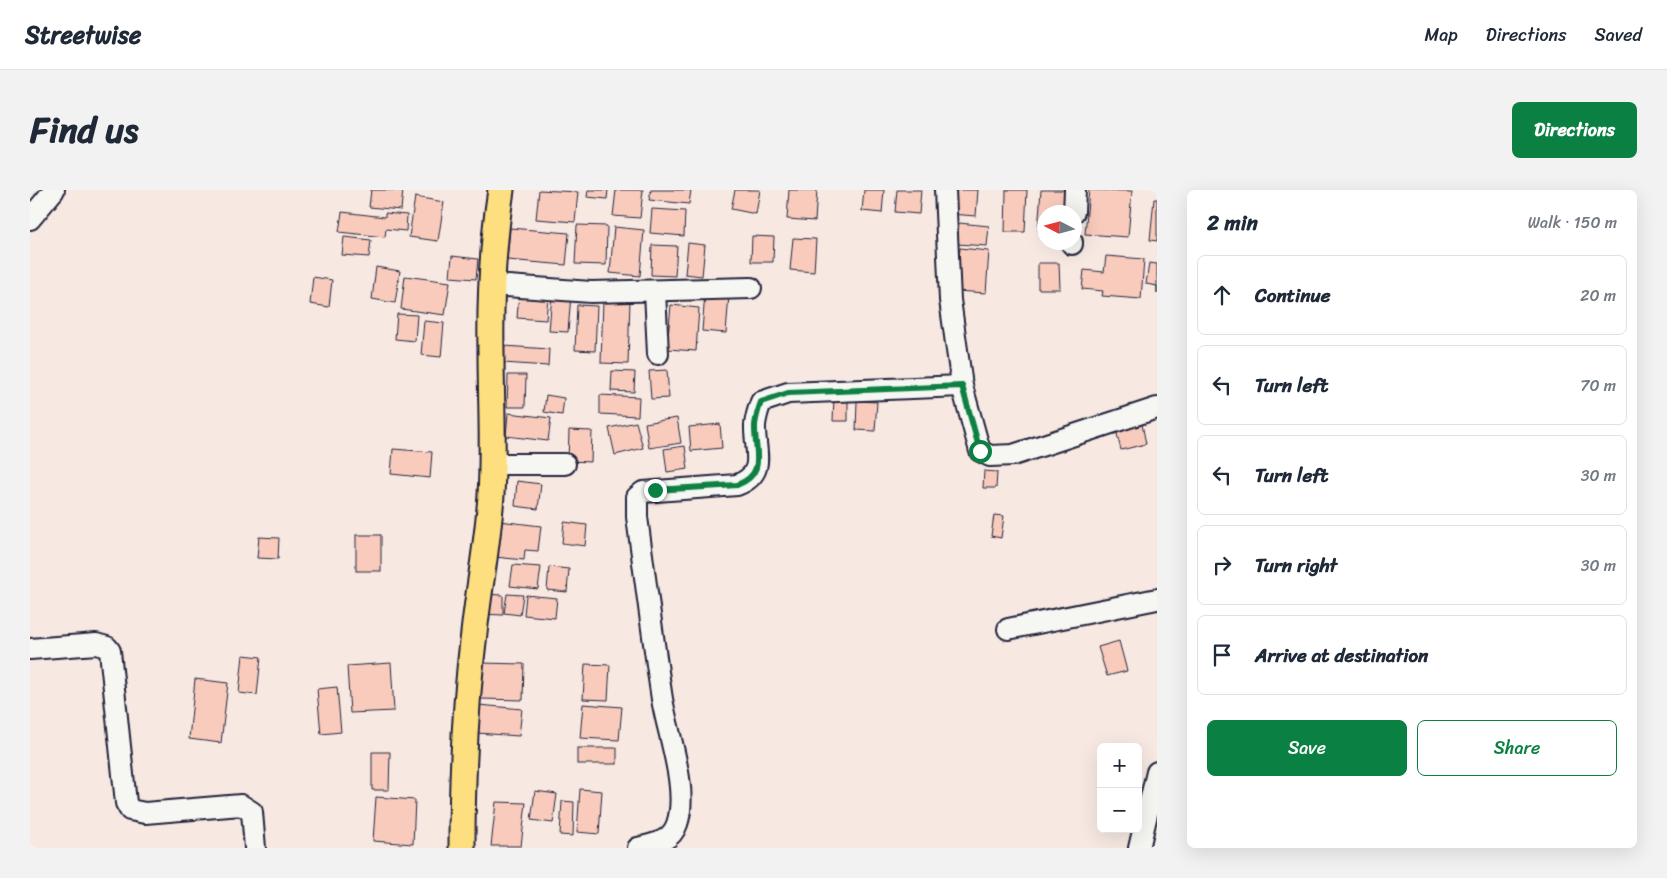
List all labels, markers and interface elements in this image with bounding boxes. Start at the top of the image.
text: Streetwise [25,14,141,56]
text: Map [1425,19,1458,51]
text: Directions [1486,19,1567,51]
text: Saved [1595,19,1642,51]
text: Find us [30,99,138,161]
button: Directions [1512,102,1637,158]
text: 2 min [1207,204,1258,242]
north arrow [1037,205,1082,250]
text: Walk · 150 m [1528,208,1617,237]
text: Continue [1255,279,1331,312]
icon: ahead [1208,281,1236,309]
text: 20 m [1580,281,1616,310]
text: Turn left [1255,369,1328,402]
icon: left [1208,371,1236,399]
text: 70 m [1580,371,1616,400]
route start [969,440,992,463]
text: Turn left [1255,459,1328,492]
icon: left [1208,461,1236,489]
text: 30 m [1581,461,1616,490]
route end [644,479,667,502]
text: Turn right [1255,549,1337,582]
icon: right [1208,551,1236,579]
text: 30 m [1581,551,1616,580]
text: Arrive at destination [1255,639,1428,672]
icon: arrive [1208,641,1236,669]
button: Save [1207,720,1407,776]
button: Share [1417,720,1617,776]
map controls [1097,743,1142,833]
button: + [1097,743,1142,788]
button: − [1097,788,1142,833]

